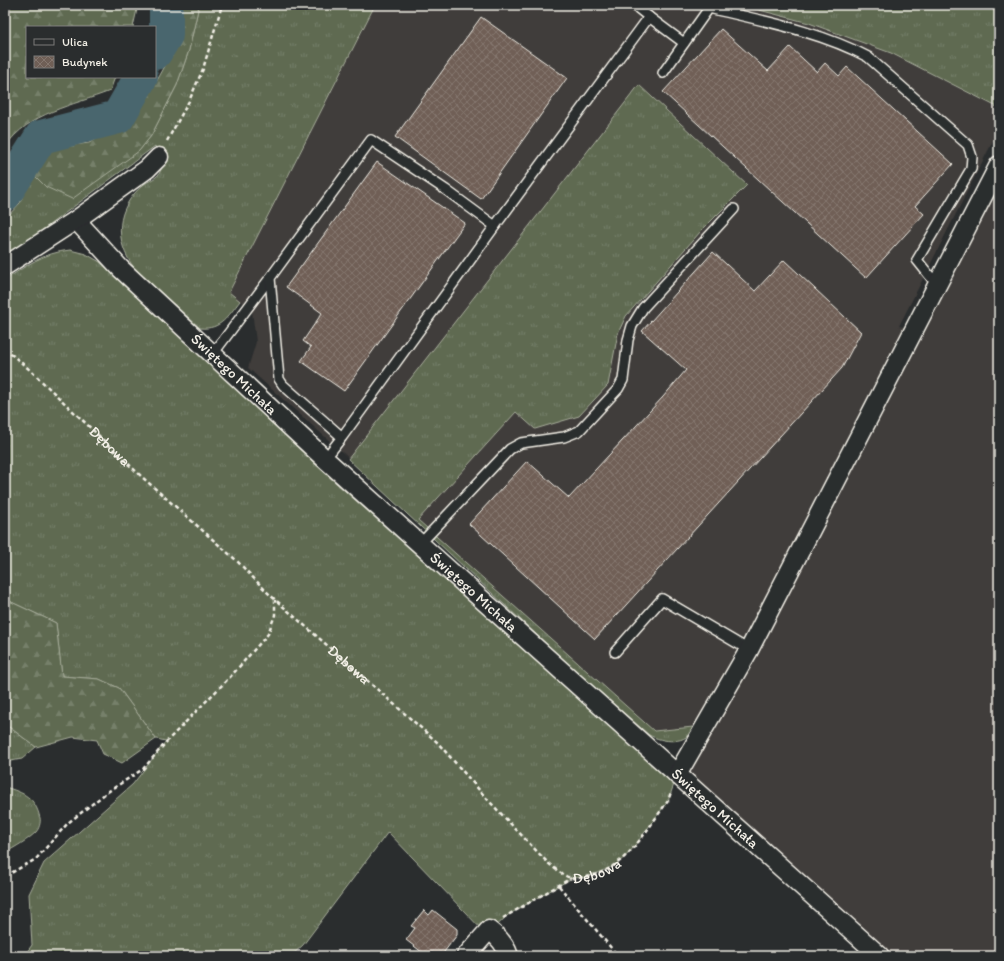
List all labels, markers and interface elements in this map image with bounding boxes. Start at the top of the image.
legend [26,26,156,78]
text: Ulica [62,35,88,49]
text: Budynek [62,55,108,69]
street label: Świętego Michała [187,330,281,419]
street label: Dębowa [85,422,135,470]
street label: Świętego Michała [426,548,521,636]
street label: Dębowa [324,641,374,688]
street label: Świętego Michała [668,765,763,852]
street label: Dębowa [572,854,625,888]

